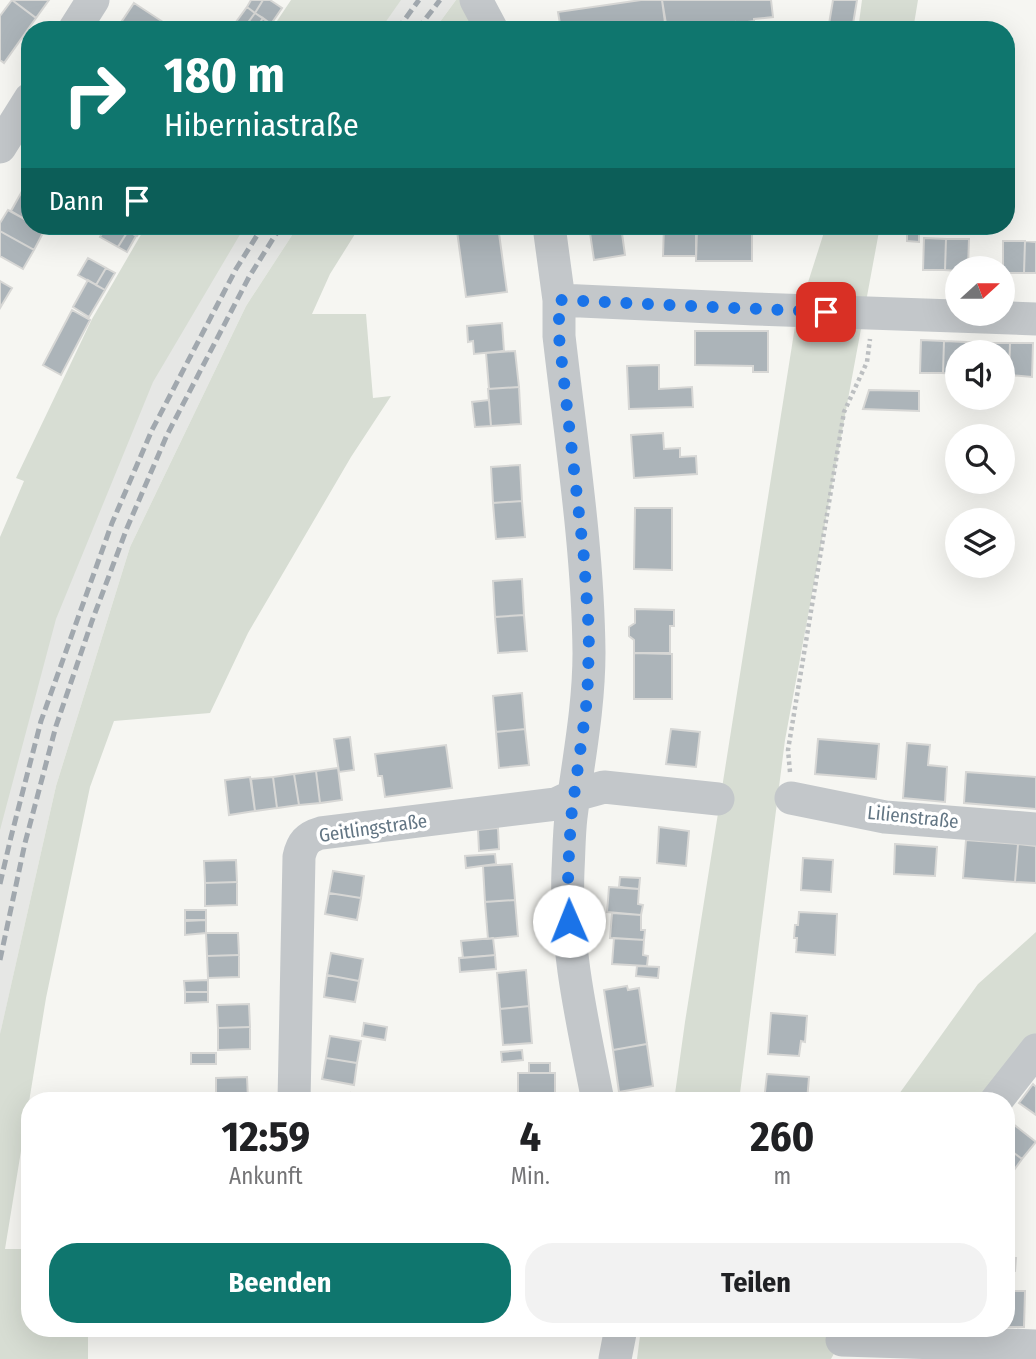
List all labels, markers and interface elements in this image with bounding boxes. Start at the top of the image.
text: 180 m [164,46,285,105]
icon: right [49,49,140,140]
text: Hiberniastraße [164,106,359,144]
icon: arrive [118,182,156,220]
text: Dann [49,186,104,217]
north arrow [945,256,1015,326]
map controls [945,256,1015,578]
pin [796,282,856,342]
icon: arrive [807,293,845,331]
button: sound [945,340,1015,410]
button: search [945,424,1015,494]
button: layers [945,508,1015,578]
street label: Lilienstraße [866,801,960,833]
street label: Geitlingstraße [317,809,429,847]
position arrow [532,884,606,958]
text: 12:59 [221,1112,310,1162]
text: 4 [519,1112,541,1162]
text: 260 [750,1112,815,1162]
text: Ankunft [229,1162,303,1190]
text: Min. [511,1162,550,1190]
text: m [774,1162,791,1190]
button: Beenden [49,1243,511,1323]
button: Teilen [525,1243,987,1323]

